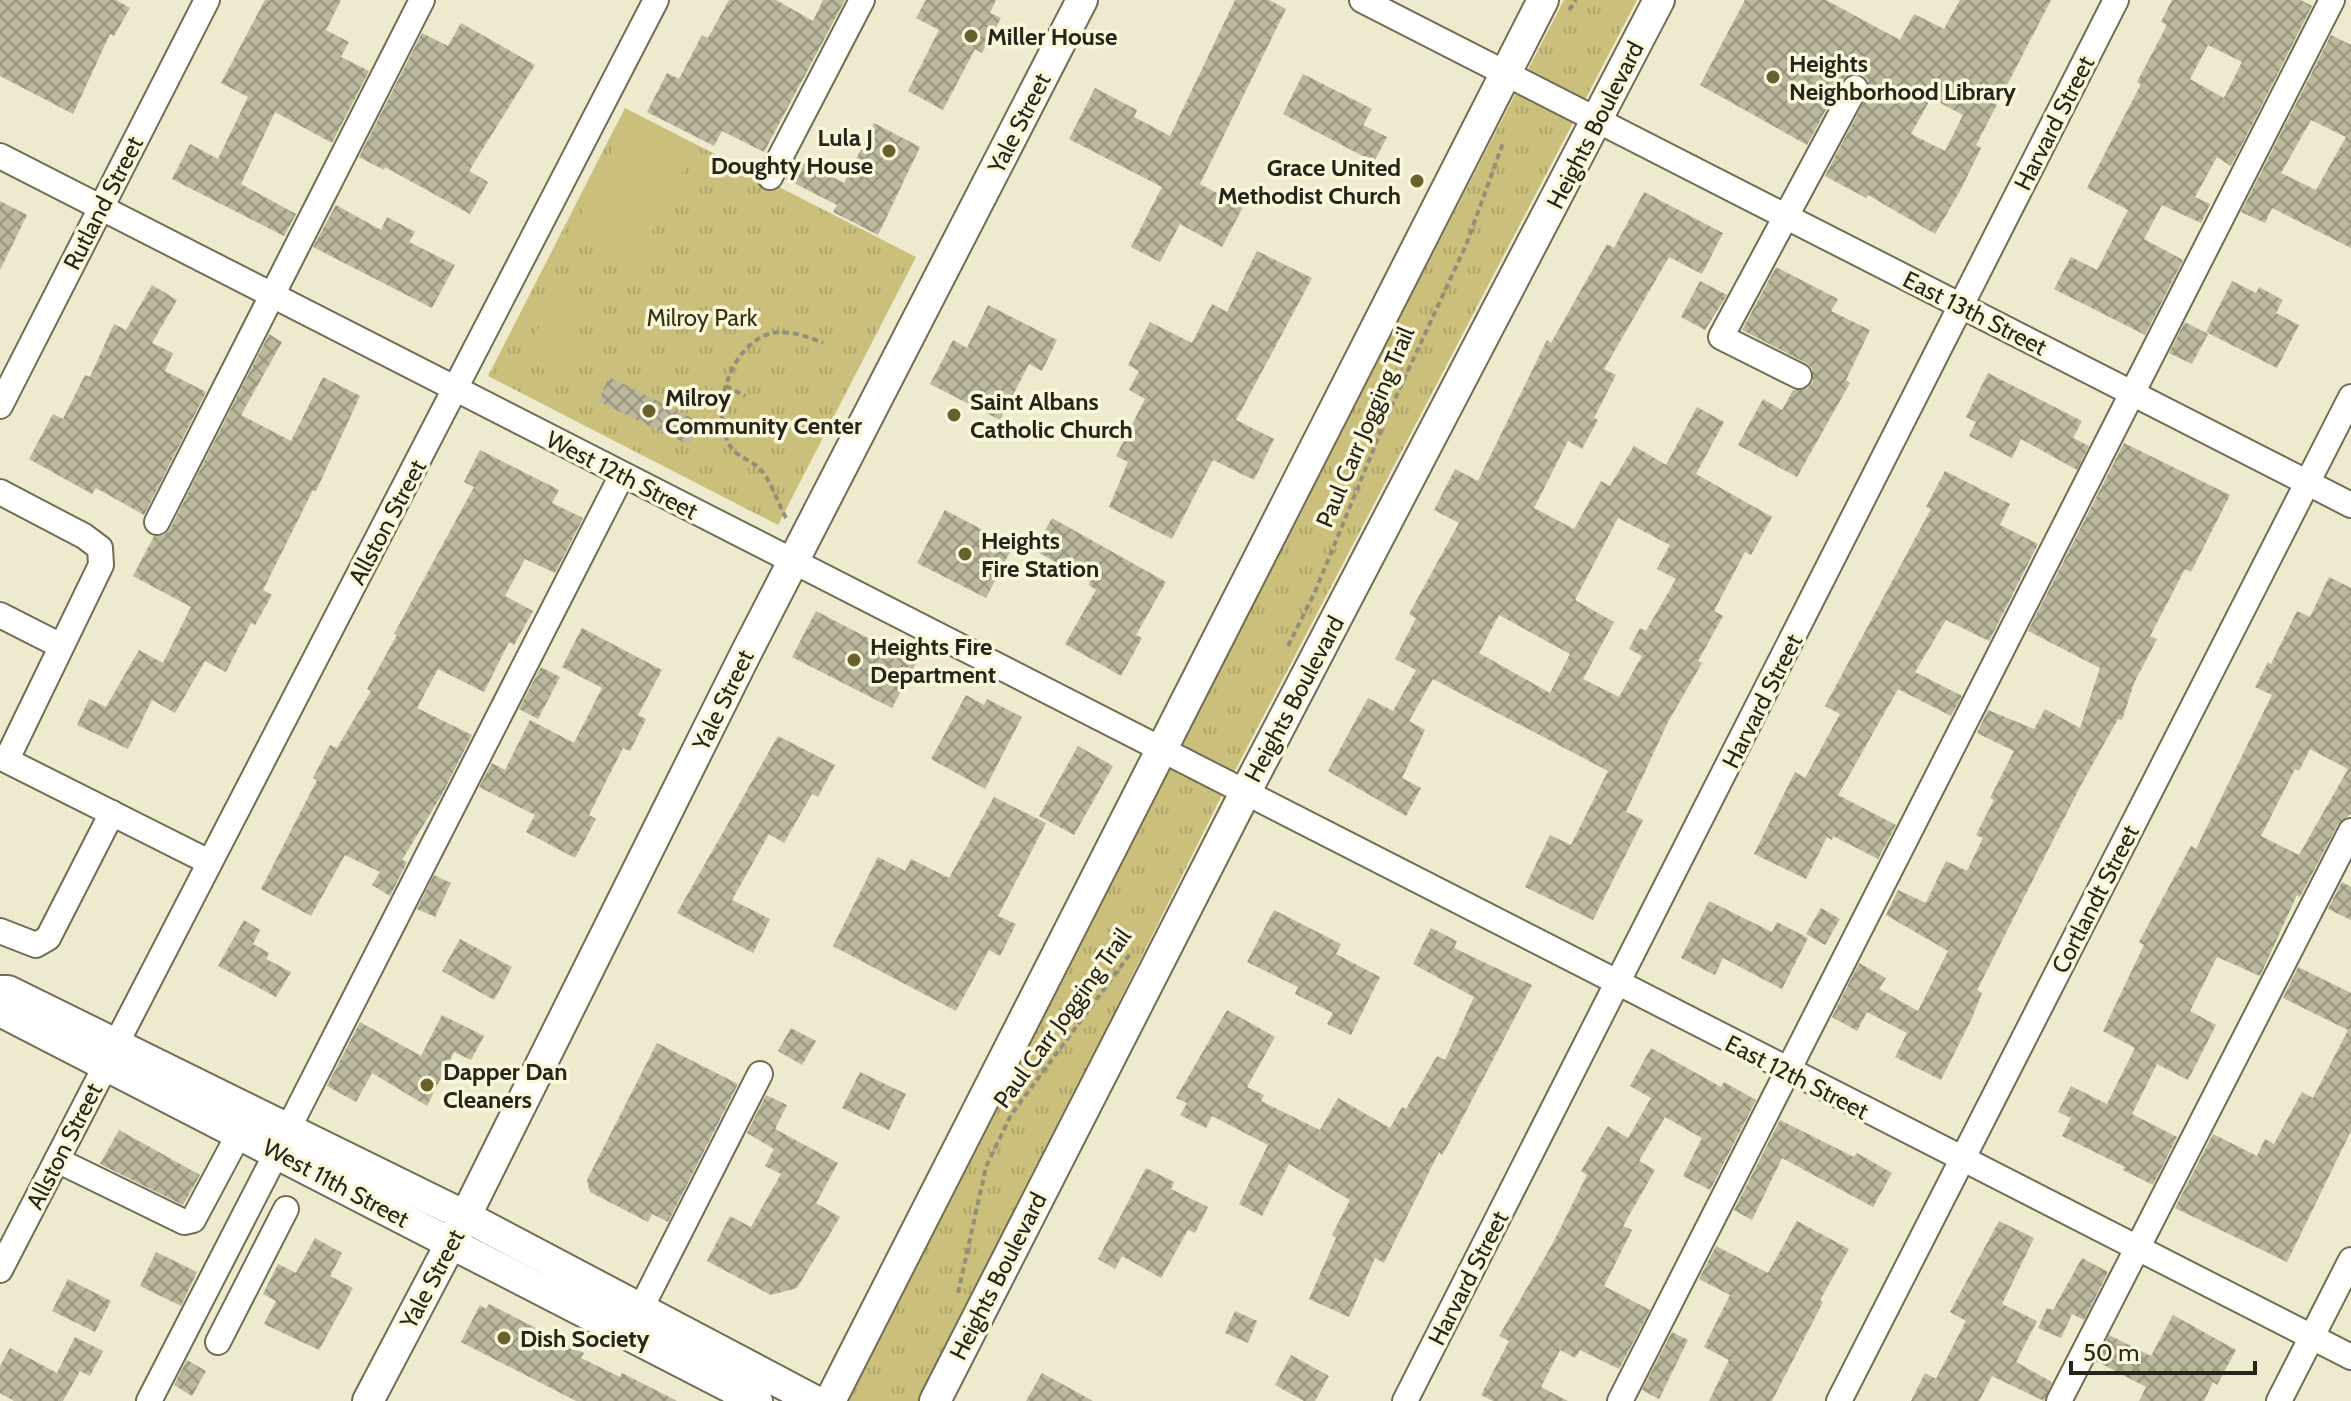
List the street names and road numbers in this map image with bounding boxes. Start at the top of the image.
street label: Heights Boulevard [1540,37,1650,213]
street label: Harvard Street [2008,51,2100,195]
street label: Yale Street [981,68,1057,179]
street label: Rutland Street [57,131,149,275]
street label: East 13th Street [1898,264,2052,362]
street label: Paul Carr Jogging Trail [1310,322,1420,532]
street label: West 12th Street [541,424,703,526]
street label: Allston Street [342,454,432,590]
street label: Heights Boulevard [1238,611,1350,787]
street label: Harvard Street [1716,629,1808,773]
street label: Yale Street [686,645,760,756]
street label: Cortlandt Street [2045,820,2145,978]
street label: Paul Carr Jogging Trail [987,922,1137,1113]
street label: East 12th Street [1721,1028,1873,1126]
street label: Allston Street [20,1078,108,1214]
street label: West 11th Street [258,1132,414,1234]
street label: Heights Boulevard [943,1188,1053,1364]
street label: Harvard Street [1422,1206,1514,1350]
street label: Yale Street [393,1224,470,1335]

